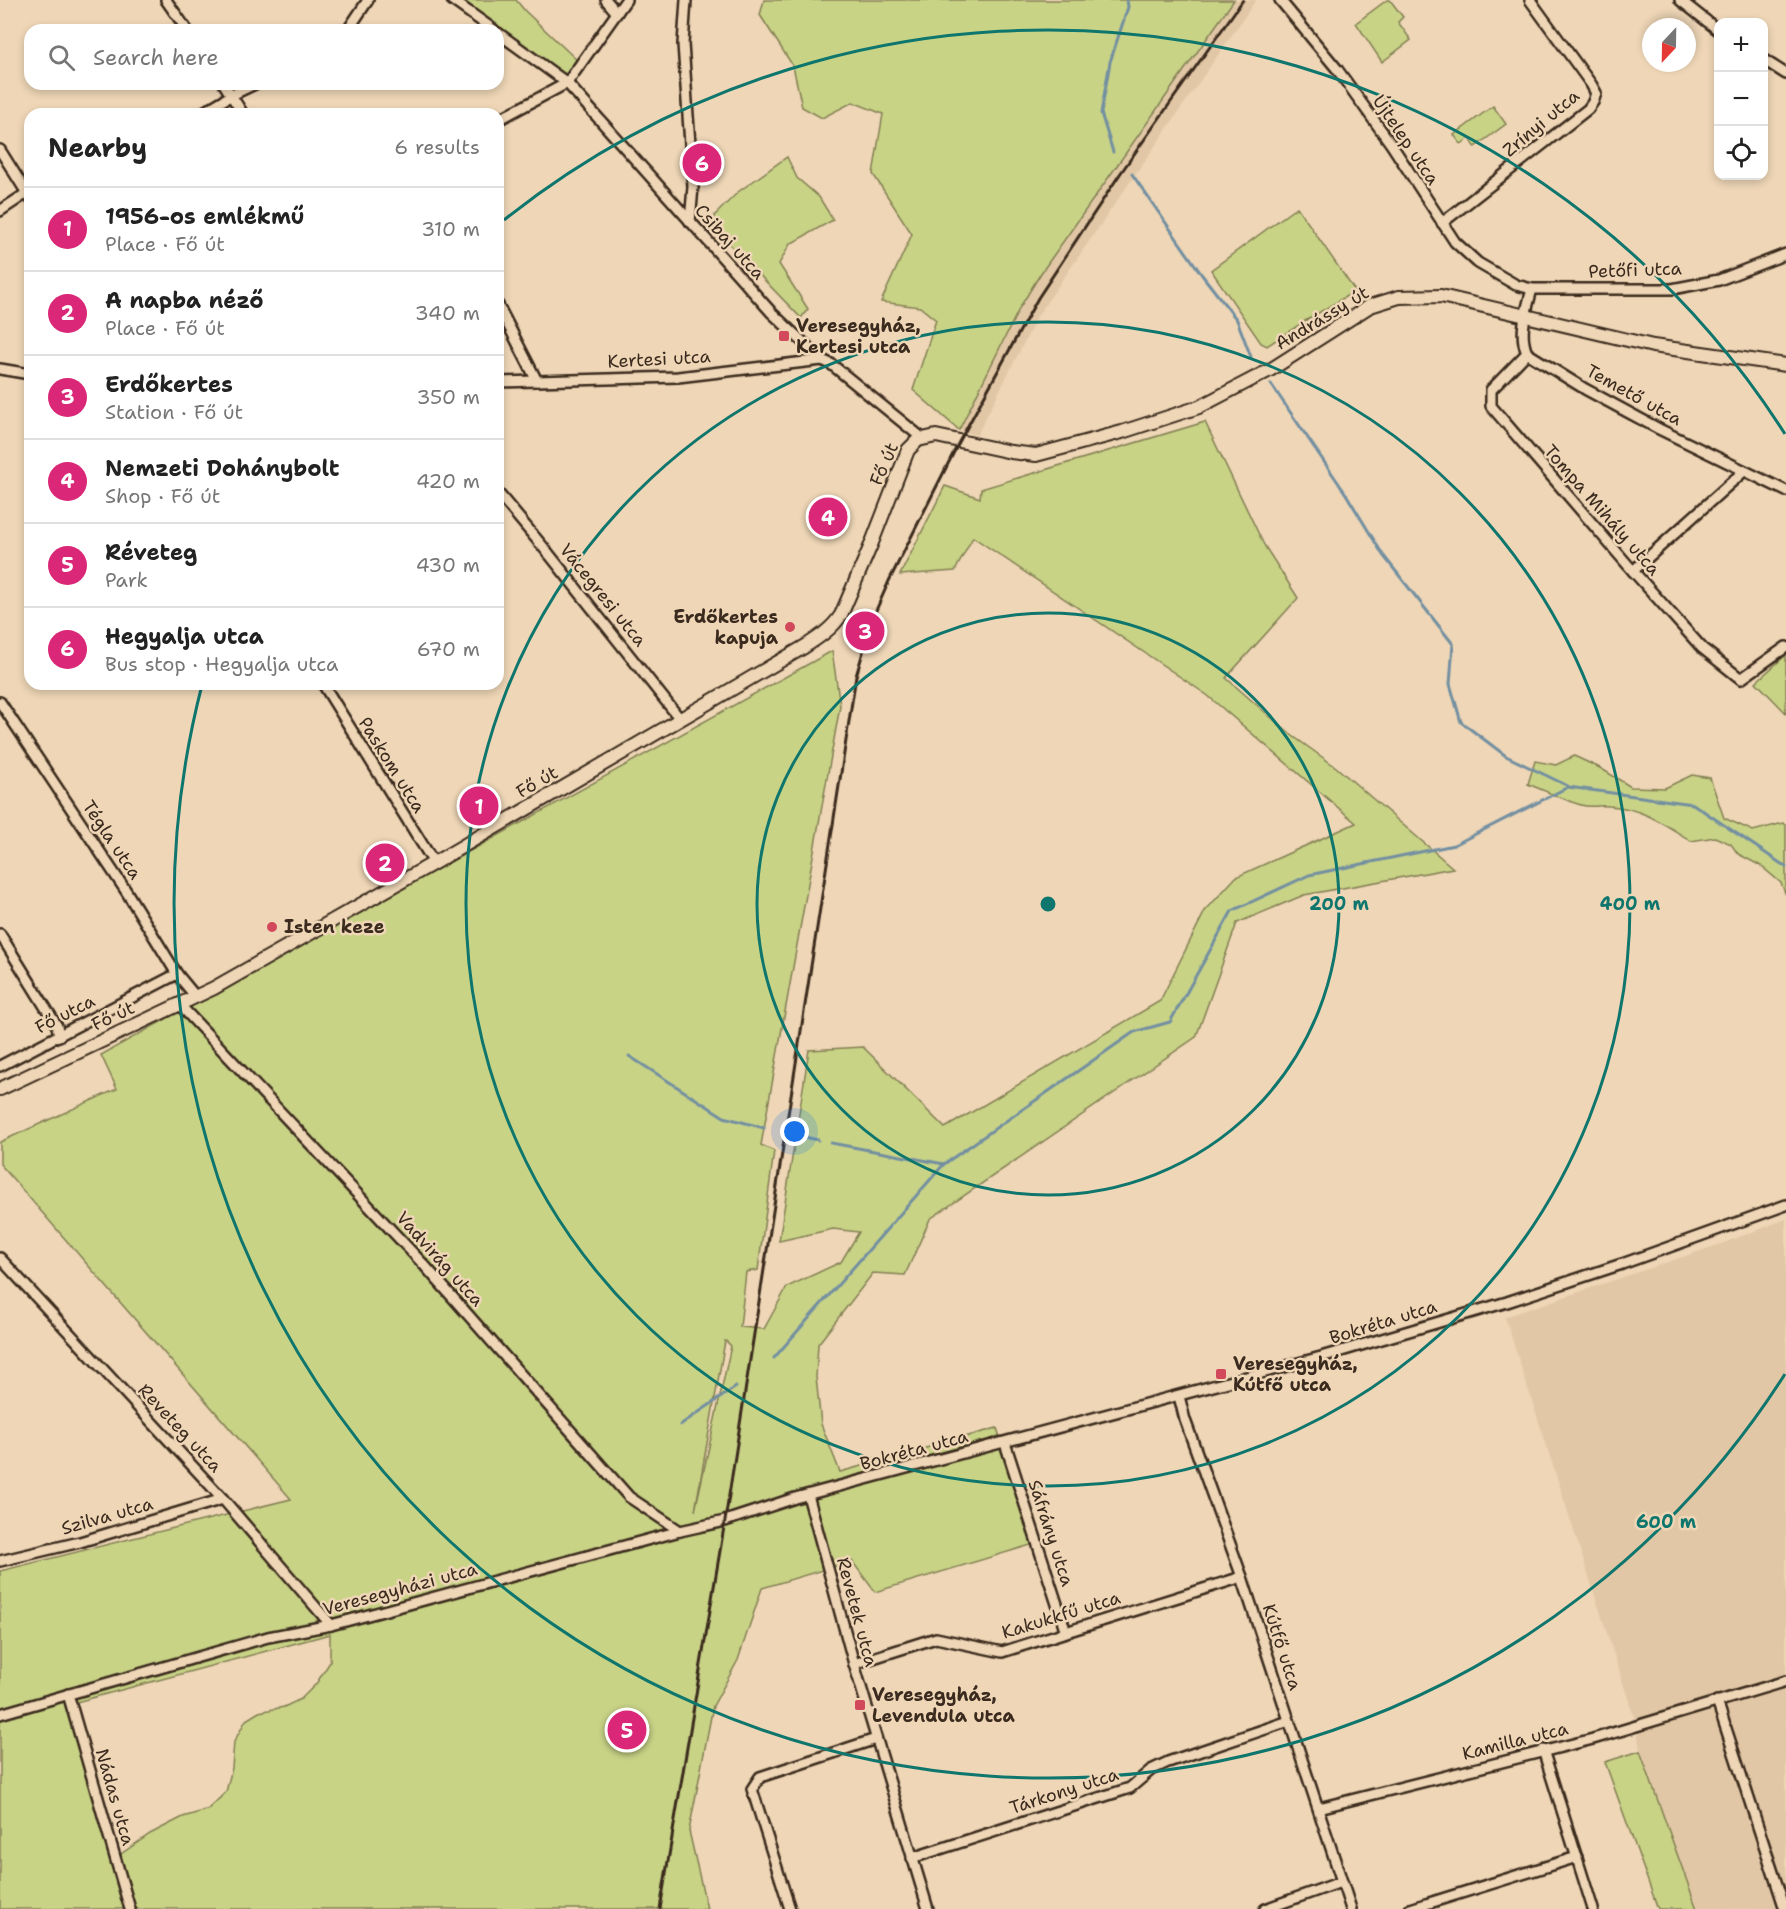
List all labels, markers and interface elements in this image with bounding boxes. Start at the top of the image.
north arrow [1642,18,1696,72]
map controls [1714,18,1768,180]
button: + [1714,18,1768,72]
search box [24,24,504,90]
icon: search [45,41,78,74]
text: Search here [93,43,219,72]
button: − [1714,72,1768,126]
street label: Zrínyi utca [1498,84,1584,162]
street label: Újtelep utca [1367,90,1445,190]
button: locate [1714,126,1768,180]
text: Nearby [48,130,147,165]
text: 6 results [394,134,480,160]
pin: 6 [682,140,722,186]
street label: Csibaj utca [690,199,770,285]
text: 1956-os emlékmű [105,202,304,231]
text: 1 [63,216,72,242]
text: 310 m [421,216,480,242]
text: Place · Fő út [105,231,225,257]
street label: Petőfi utca [1588,256,1682,284]
street label: Andrássy út [1271,280,1373,355]
text: A napba néző [105,286,264,315]
text: 2 [61,300,75,326]
text: 340 m [415,300,480,326]
place label: Veresegyház, Kertesi utca [796,314,921,359]
text: Place · Fő út [105,315,225,341]
marker: Veresegyház, Kertesi utca [777,329,791,343]
street label: Kertesi utca [607,344,711,374]
street label: Temető utca [1582,359,1686,431]
text: Erdőkertes [105,370,233,399]
text: 3 [61,384,75,410]
text: 350 m [416,384,480,410]
text: Station · Fő út [105,399,243,425]
street label: Fő út [864,439,904,489]
street label: Tompa Mihály utca [1538,439,1666,581]
text: Nemzeti Dohánybolt [105,454,339,483]
text: 4 [61,468,75,494]
text: 420 m [416,468,480,494]
text: Shop · Fő út [105,483,221,509]
pin: 4 [808,494,848,540]
text: Réveteg [105,538,197,567]
street label: Vácegresi utca [554,539,652,651]
text: 5 [61,552,74,578]
text: 430 m [416,552,480,578]
text: Park [105,567,148,593]
place label: Erdőkertes kapuja [673,605,779,650]
pin: 3 [846,608,884,654]
marker: Erdőkertes kapuja [783,620,797,634]
text: Hegyalja utca [105,622,264,651]
text: 6 [61,636,75,662]
text: 670 m [417,636,480,662]
text: Bus stop · Hegyalja utca [105,651,338,677]
street label: Paskom utca [353,712,431,818]
street label: Fő út [512,760,562,804]
pin: 1 [460,784,498,828]
street label: Tégla utca [77,796,147,884]
pin: 2 [366,840,404,886]
text: 200 m [1309,892,1370,916]
text: 400 m [1600,892,1661,916]
centre of rings [1038,894,1058,914]
place label: Isten keze [284,915,385,939]
marker: Isten keze [265,920,279,934]
street label: Fő utca [31,989,99,1039]
street label: Fő út [88,996,138,1036]
your location [780,1117,809,1146]
street label: Vadvirág utca [391,1206,489,1312]
street label: Bokréta utca [1326,1294,1440,1350]
place label: Veresegyház, Kútfő utca [1233,1352,1358,1397]
marker: Veresegyház, Kútfő utca [1214,1367,1228,1381]
street label: Reveteg utca [133,1378,227,1478]
street label: Bokréta utca [857,1424,971,1476]
street label: Sáfrány utca [1023,1477,1079,1589]
street label: Szilva utca [58,1491,156,1541]
text: 600 m [1636,1510,1697,1534]
street label: Revetek utca [831,1555,883,1669]
street label: Veresegyházi utca [320,1557,480,1621]
street label: Kakukkfű utca [999,1586,1123,1644]
street label: Kútfő utca [1257,1601,1307,1693]
place label: Veresegyház, Levendula utca [872,1683,1016,1728]
marker: Veresegyház, Levendula utca [853,1698,867,1712]
pin: 5 [608,1708,646,1752]
street label: Kamilla utca [1460,1716,1570,1766]
street label: Nádas utca [90,1746,140,1848]
street label: Tárkony utca [1006,1762,1122,1820]

